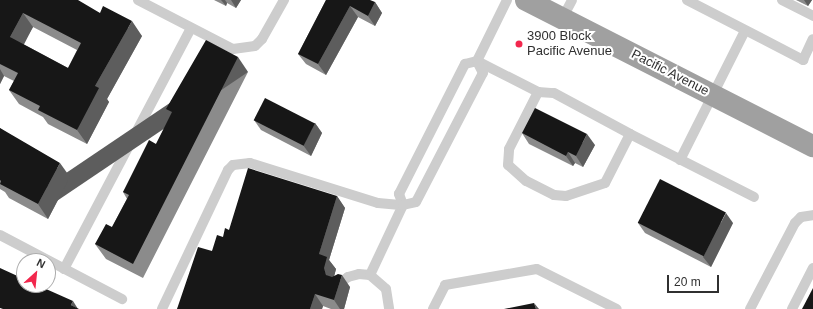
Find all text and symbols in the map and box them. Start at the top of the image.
place label: 3900 Block Pacific Avenue [527,29,613,60]
marker: 3900 Block Pacific Avenue [514,39,524,49]
street label: Pacific Avenue [628,47,712,99]
north arrow [16,253,56,293]
text: N [35,256,47,270]
scale bar [669,267,721,293]
text: 20 m [674,275,701,289]

